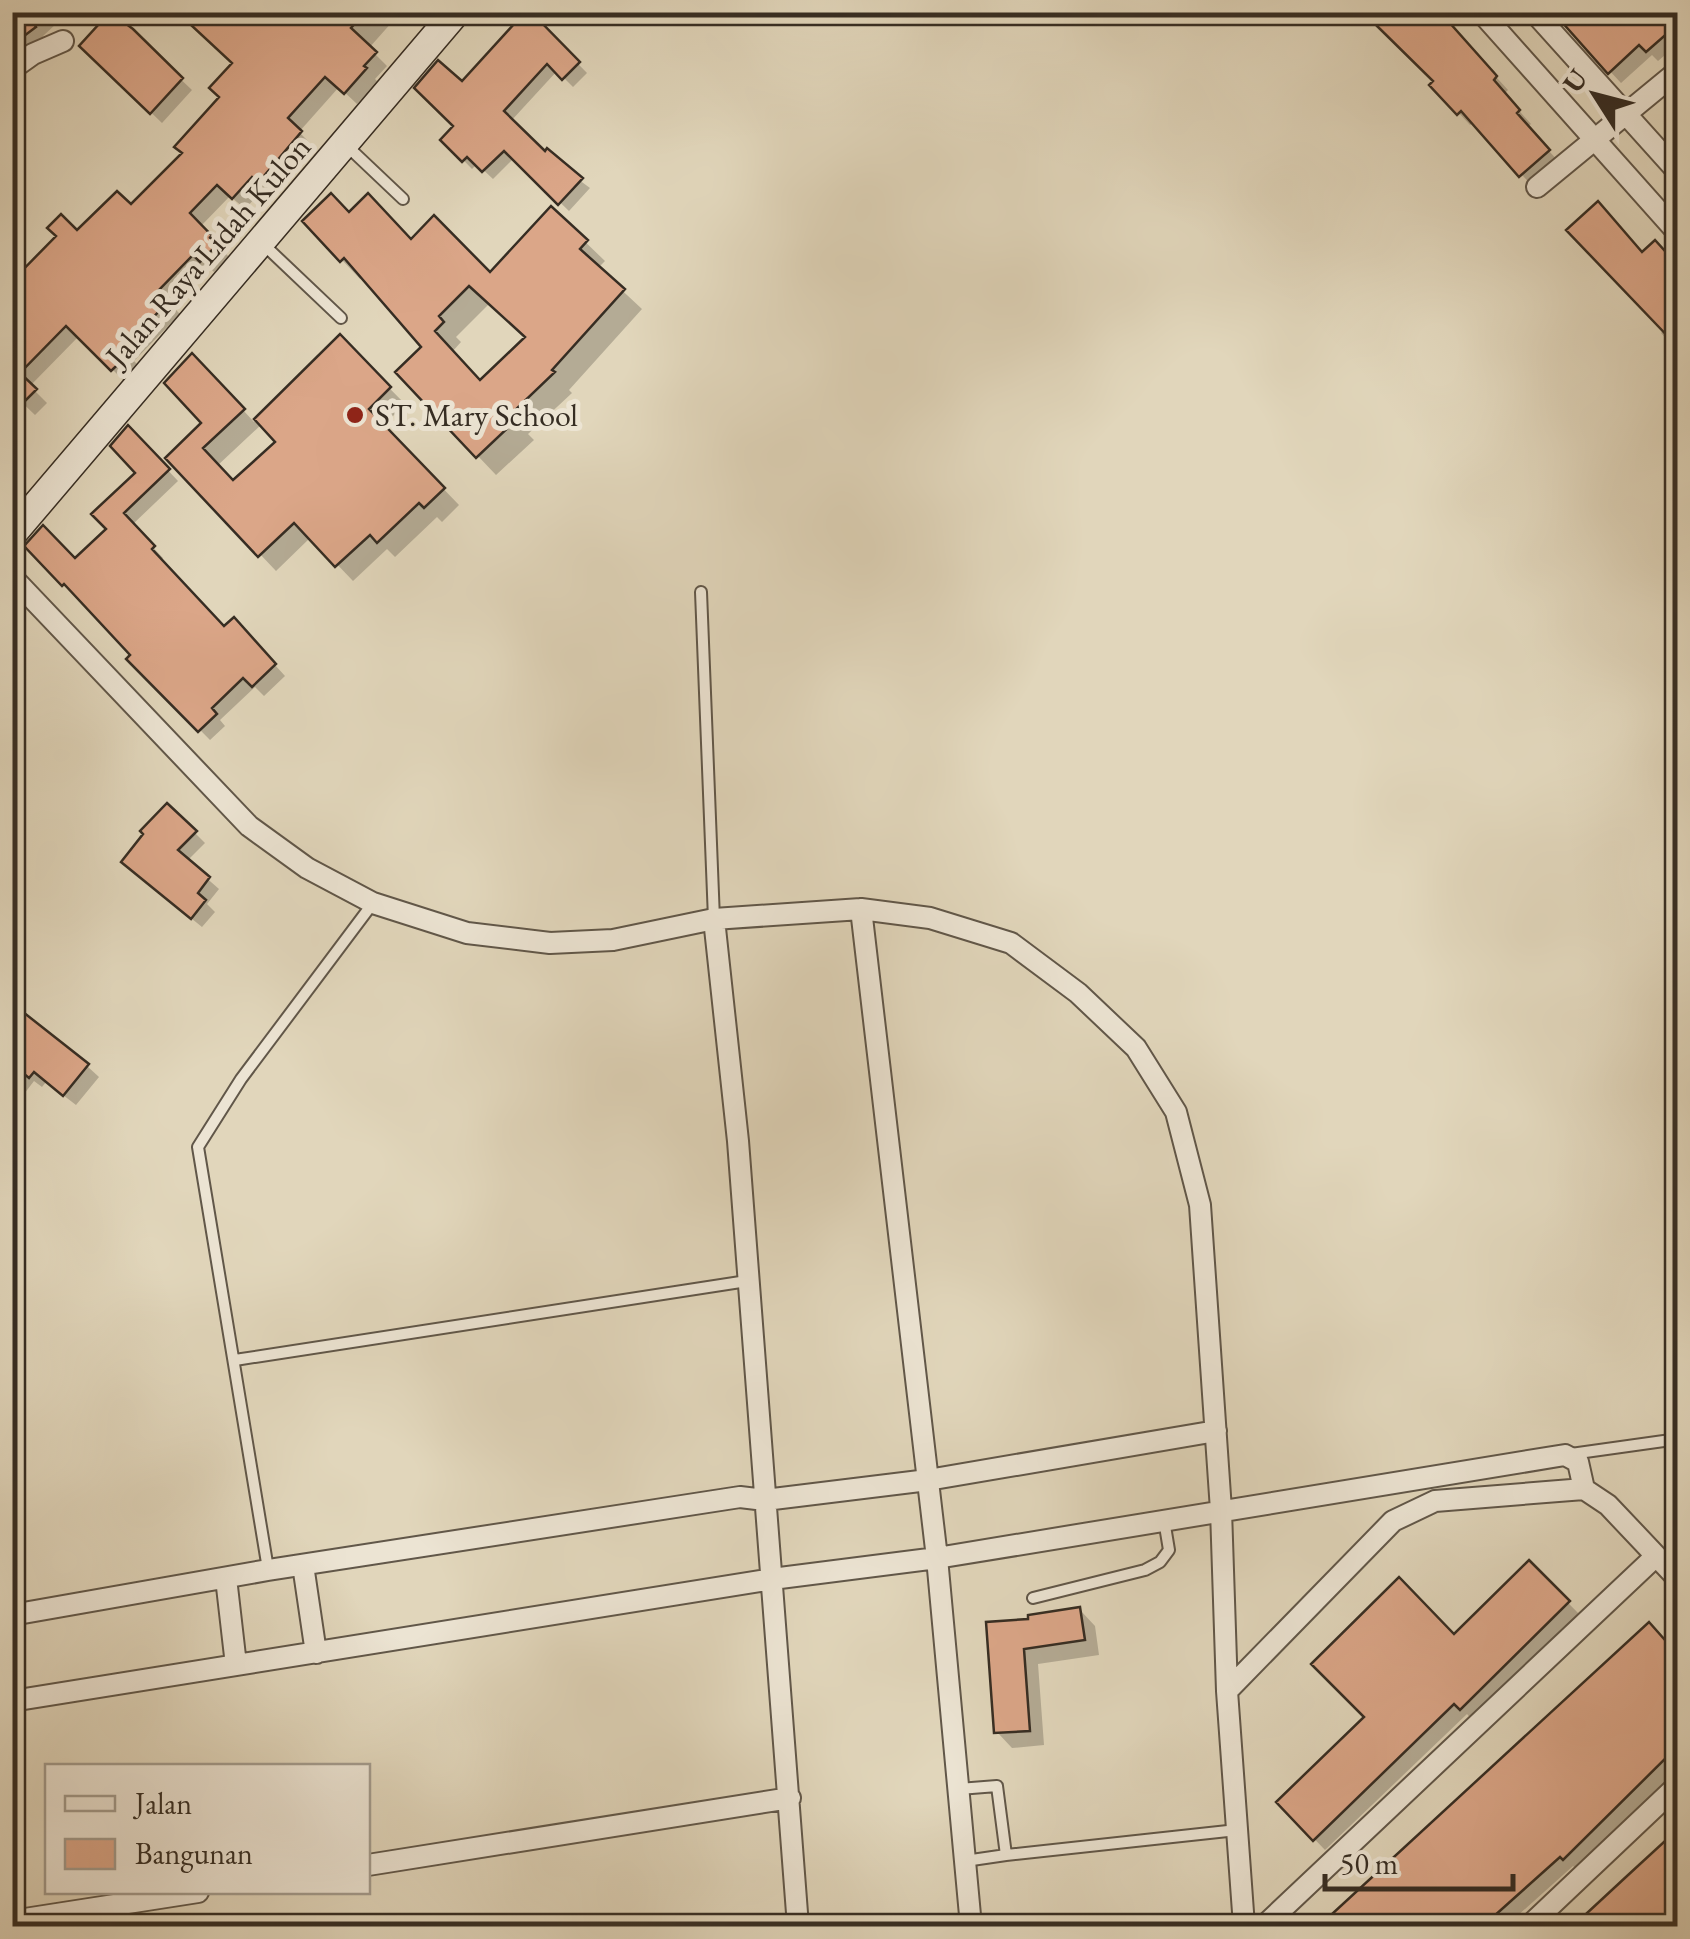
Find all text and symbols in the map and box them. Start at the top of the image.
north arrow [1545,45,1645,145]
text: U [1554,61,1596,99]
street label: Jalan Raya Lidah Kulon [94,127,320,378]
place label: ST. Mary School [375,394,578,436]
marker: ST. Mary School [344,404,366,426]
legend [45,1764,370,1894]
text: Jalan [132,1784,192,1823]
scale bar [1325,1829,1512,1891]
text: Bangunan [135,1834,253,1873]
text: 50 m [1340,1844,1398,1883]

